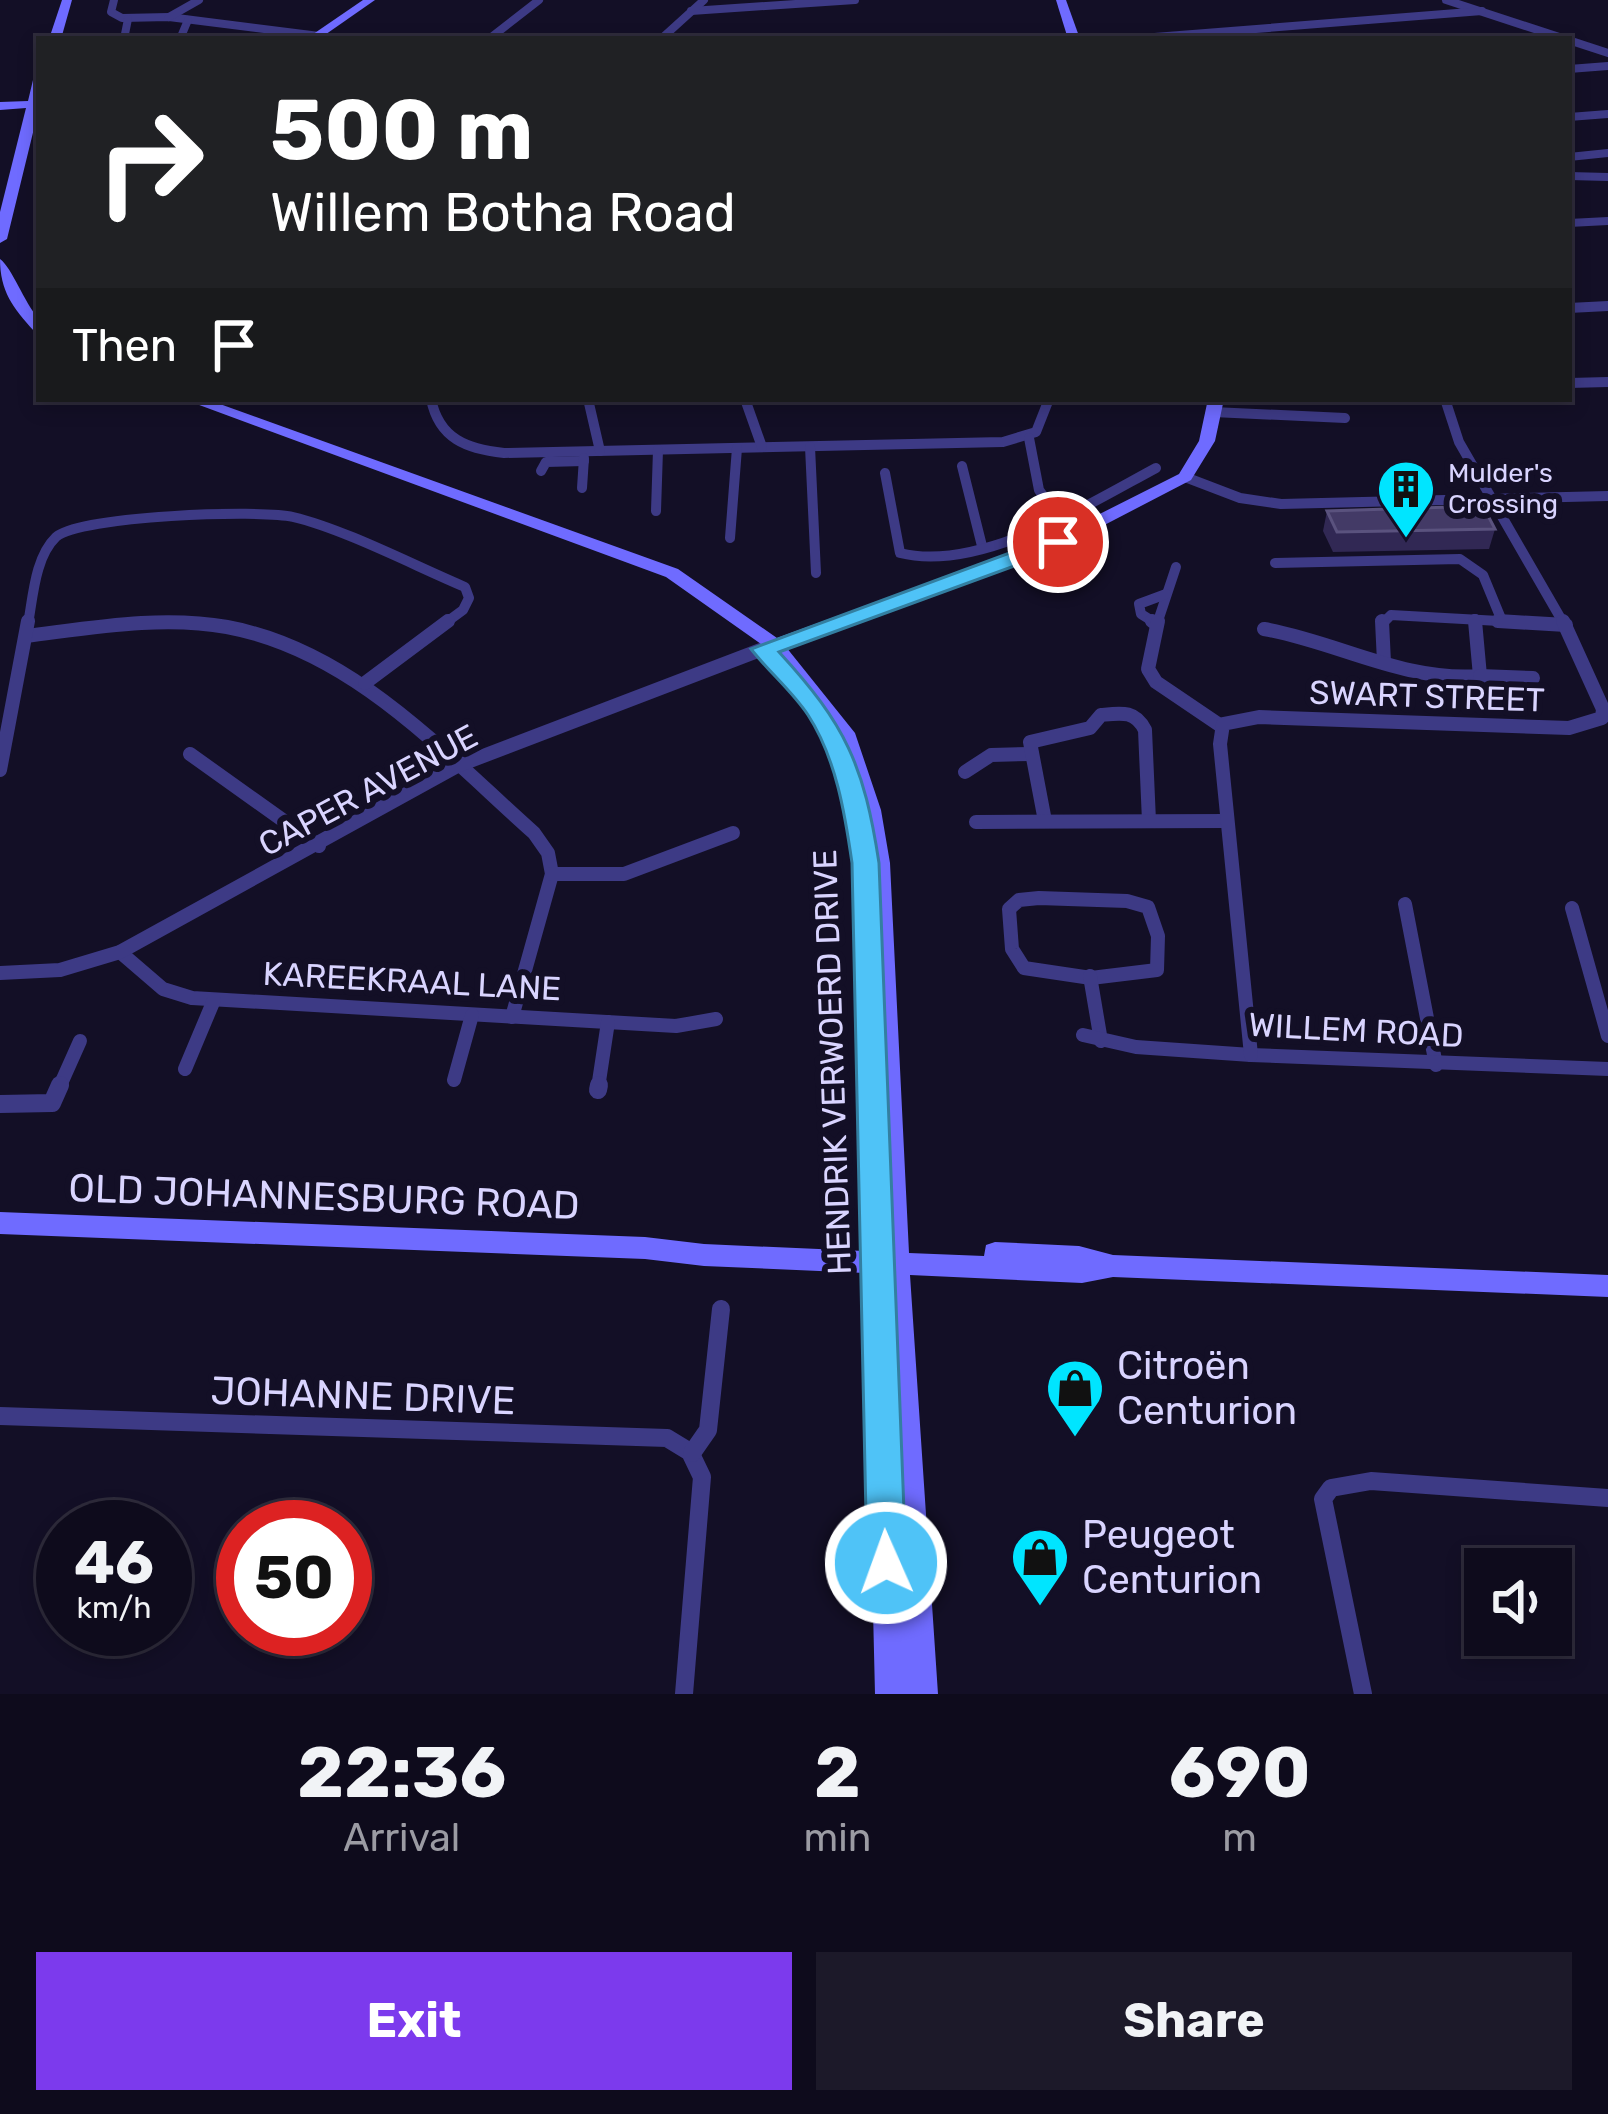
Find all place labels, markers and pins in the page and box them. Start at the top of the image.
place label: Mulder's Crossing [1448,457,1558,520]
building icon: Mulder's Crossing [1375,458,1437,540]
pin [1007,491,1109,593]
place label: Citroën Centurion [1117,1343,1297,1434]
shop icon: Citroën Centurion [1044,1357,1106,1439]
place label: Peugeot Centurion [1082,1512,1262,1603]
shop icon: Peugeot Centurion [1009,1526,1071,1608]

